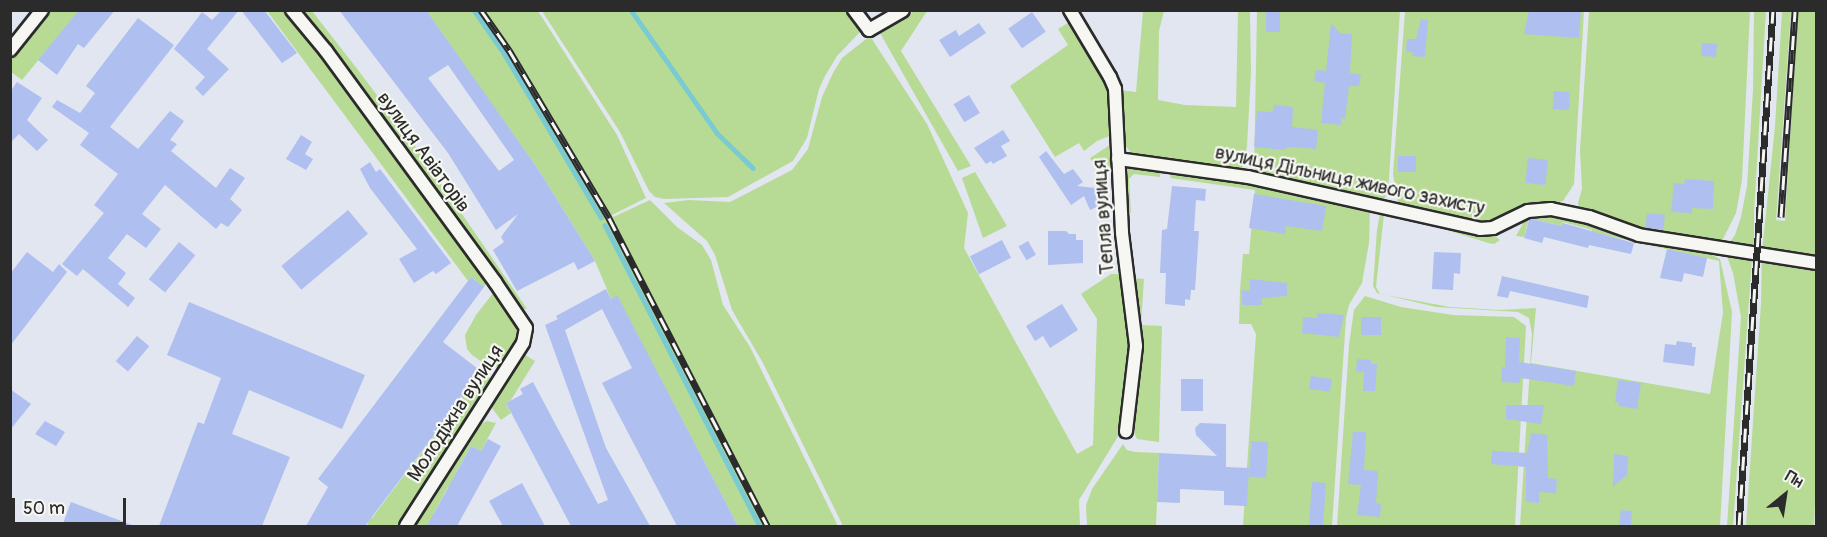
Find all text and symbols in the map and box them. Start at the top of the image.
street label: вулиця Авіаторів [372,87,476,217]
street label: вулиця Дільниця живого захисту [1213,140,1487,220]
street label: Тепла вулиця [1087,159,1119,275]
street label: Молодіжна вулиця [402,340,508,486]
north arrow [1755,465,1815,525]
text: Пн [1781,466,1807,492]
scale bar [15,486,129,524]
text: 50 m [23,497,65,520]

